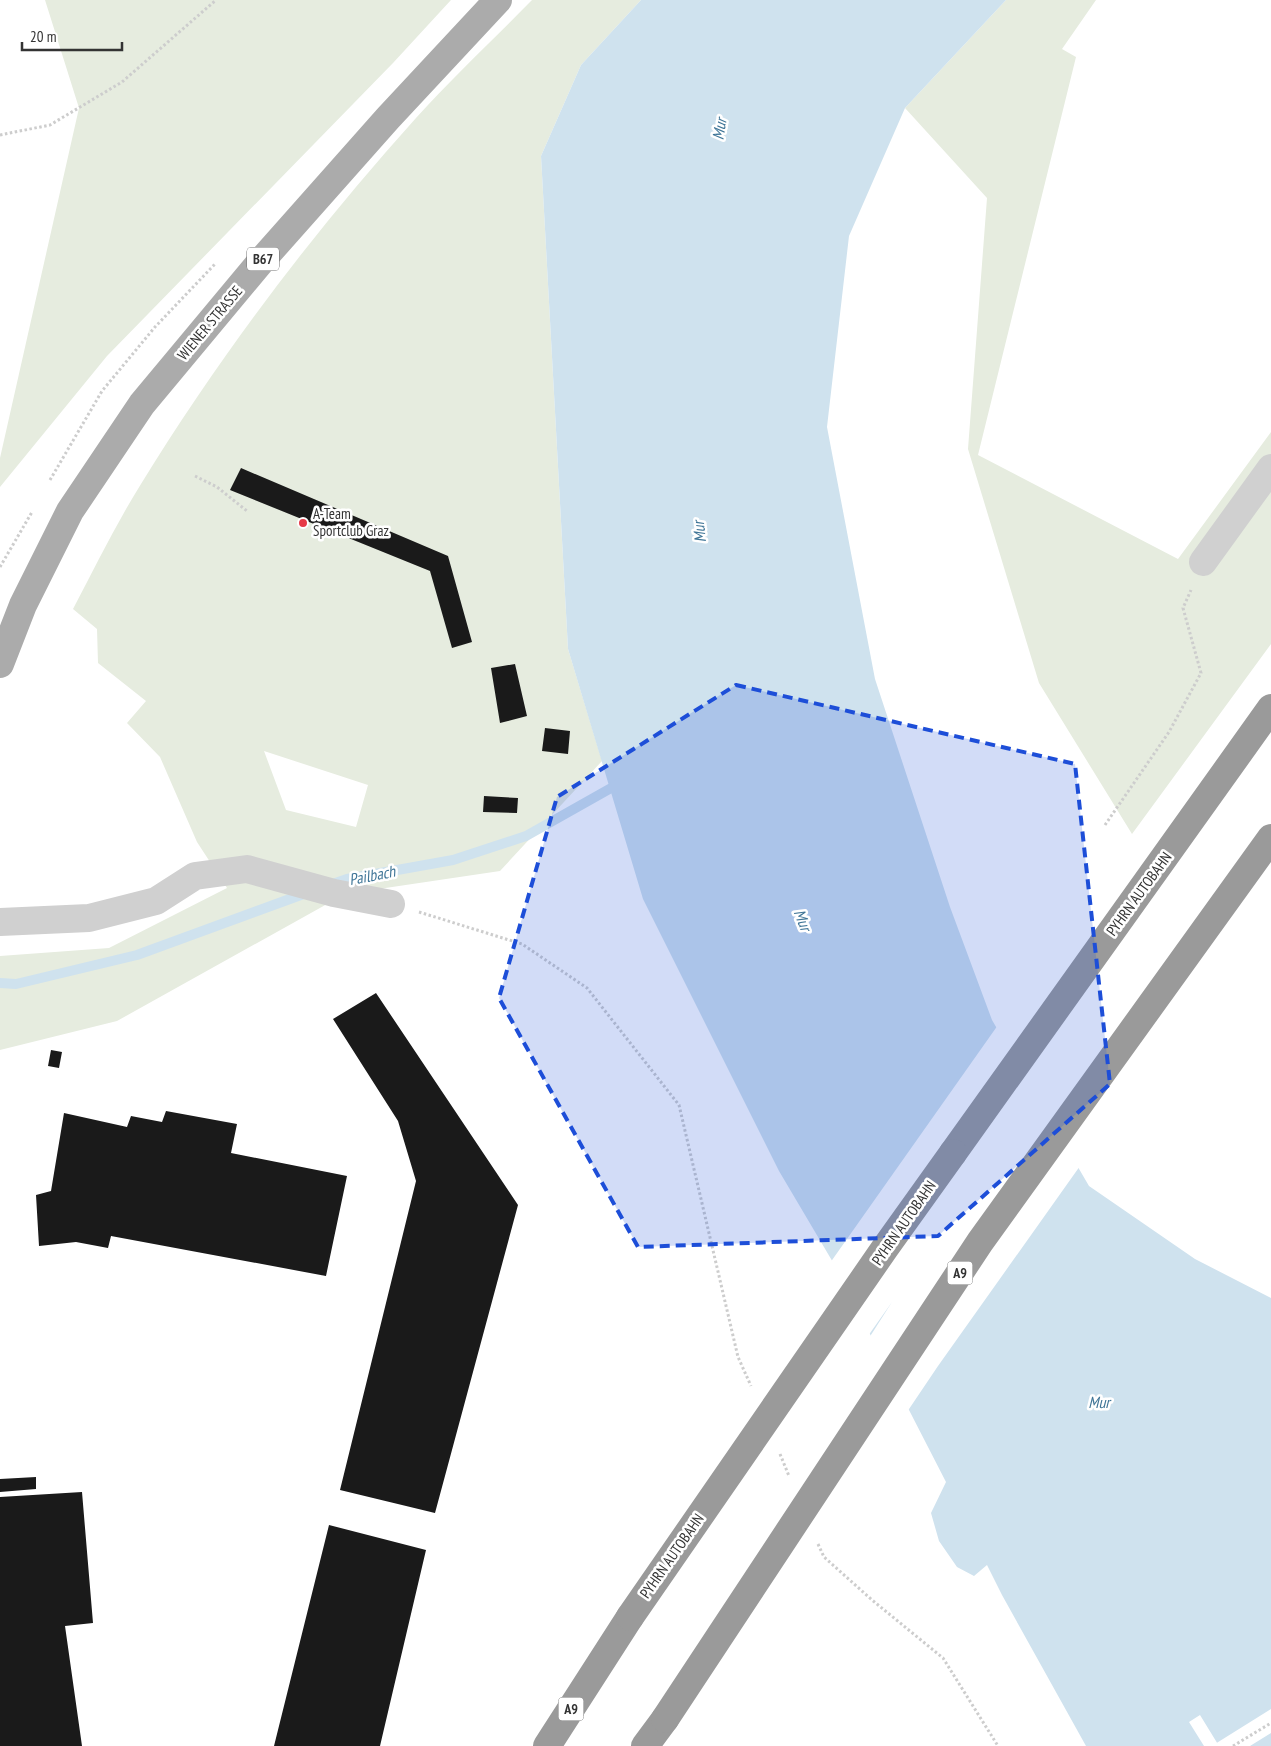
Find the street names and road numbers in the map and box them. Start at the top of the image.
road number: B67 [247,248,279,270]
street label: WIENER STRASSE [173,282,246,364]
street label: PYHRN AUTOBAHN [1102,848,1175,939]
street label: PYHRN AUTOBAHN [867,1177,940,1269]
road number: A9 [948,1262,972,1284]
street label: PYHRN AUTOBAHN [635,1510,708,1602]
road number: A9 [558,1698,584,1720]

